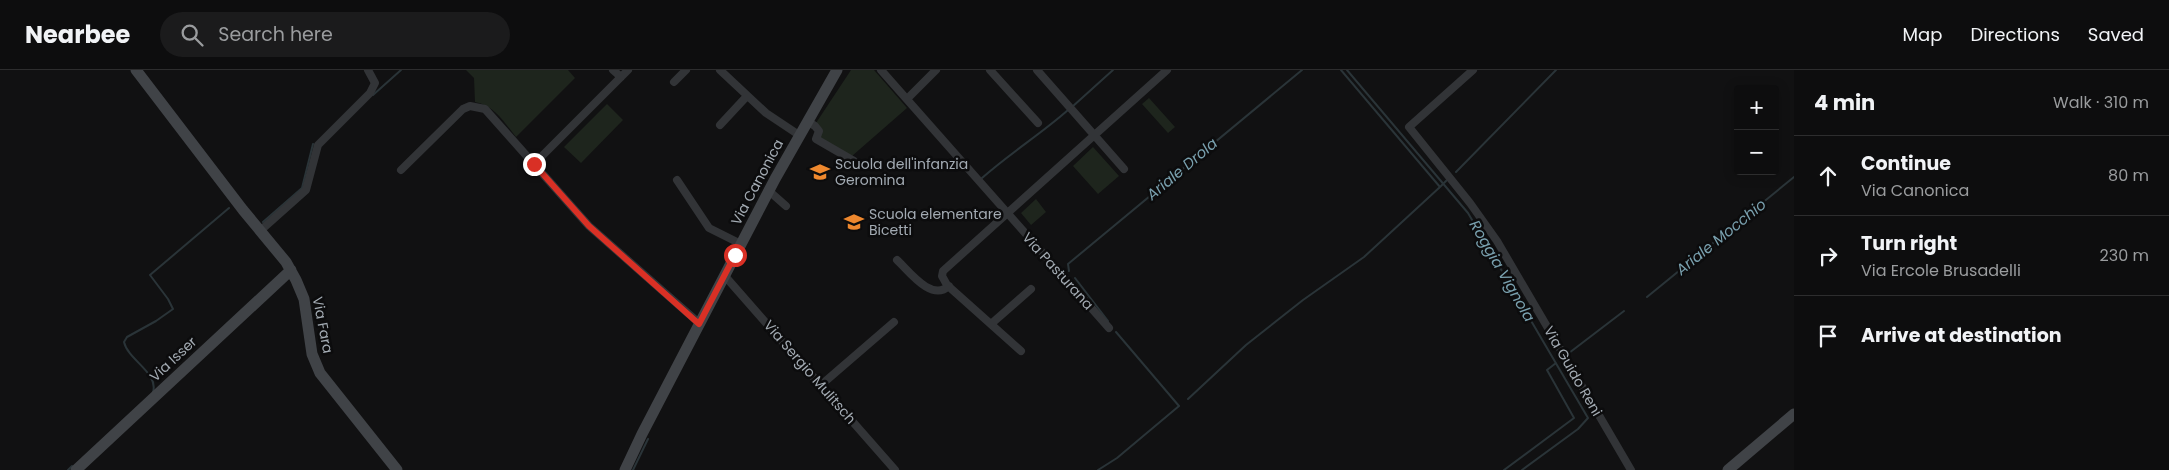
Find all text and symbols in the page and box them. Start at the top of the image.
search box [160,12,510,57]
text: Nearbee [25,18,130,51]
icon: search [178,21,206,49]
text: Search here [218,21,333,48]
text: Map [1903,22,1942,47]
text: Directions [1970,22,2060,47]
text: Saved [2088,22,2144,47]
map controls [1734,85,1779,175]
button: + [1734,85,1779,130]
text: 4 min [1814,88,1875,117]
text: Walk · 310 m [2053,91,2149,114]
button: − [1734,130,1779,175]
water label: Ariale Drola [1141,133,1222,205]
street label: Via Canonica [726,136,788,228]
text: Continue [1861,150,1951,177]
route end [523,153,546,176]
place label: Scuola dell'infanzia Geromina [835,154,968,190]
school or university icon: Scuola dell'infanzia Geromina [809,161,831,183]
icon: ahead [1814,162,1842,190]
text: 80 m [2108,164,2149,187]
text: Via Canonica [1861,179,1969,202]
water label: Ariale Mocchio [1670,194,1770,280]
place label: Scuola elementare Bicetti [869,204,1002,240]
school or university icon: Scuola elementare Bicetti [843,211,865,233]
water label: Roggia Vignola [1465,216,1540,325]
street label: Via Pasturana [1018,228,1098,314]
text: Turn right [1861,230,1957,257]
icon: right [1814,242,1842,270]
route start [724,244,747,267]
text: 230 m [2100,244,2149,267]
text: Via Ercole Brusadelli [1861,259,2021,282]
street label: Via Fara [308,295,338,355]
street label: Via Sergio Mulitsch [759,316,861,428]
street label: Via Guido Reni [1539,322,1607,420]
icon: arrive [1814,322,1842,350]
text: Arrive at destination [1861,322,2062,349]
street label: Via Isser [145,332,201,386]

